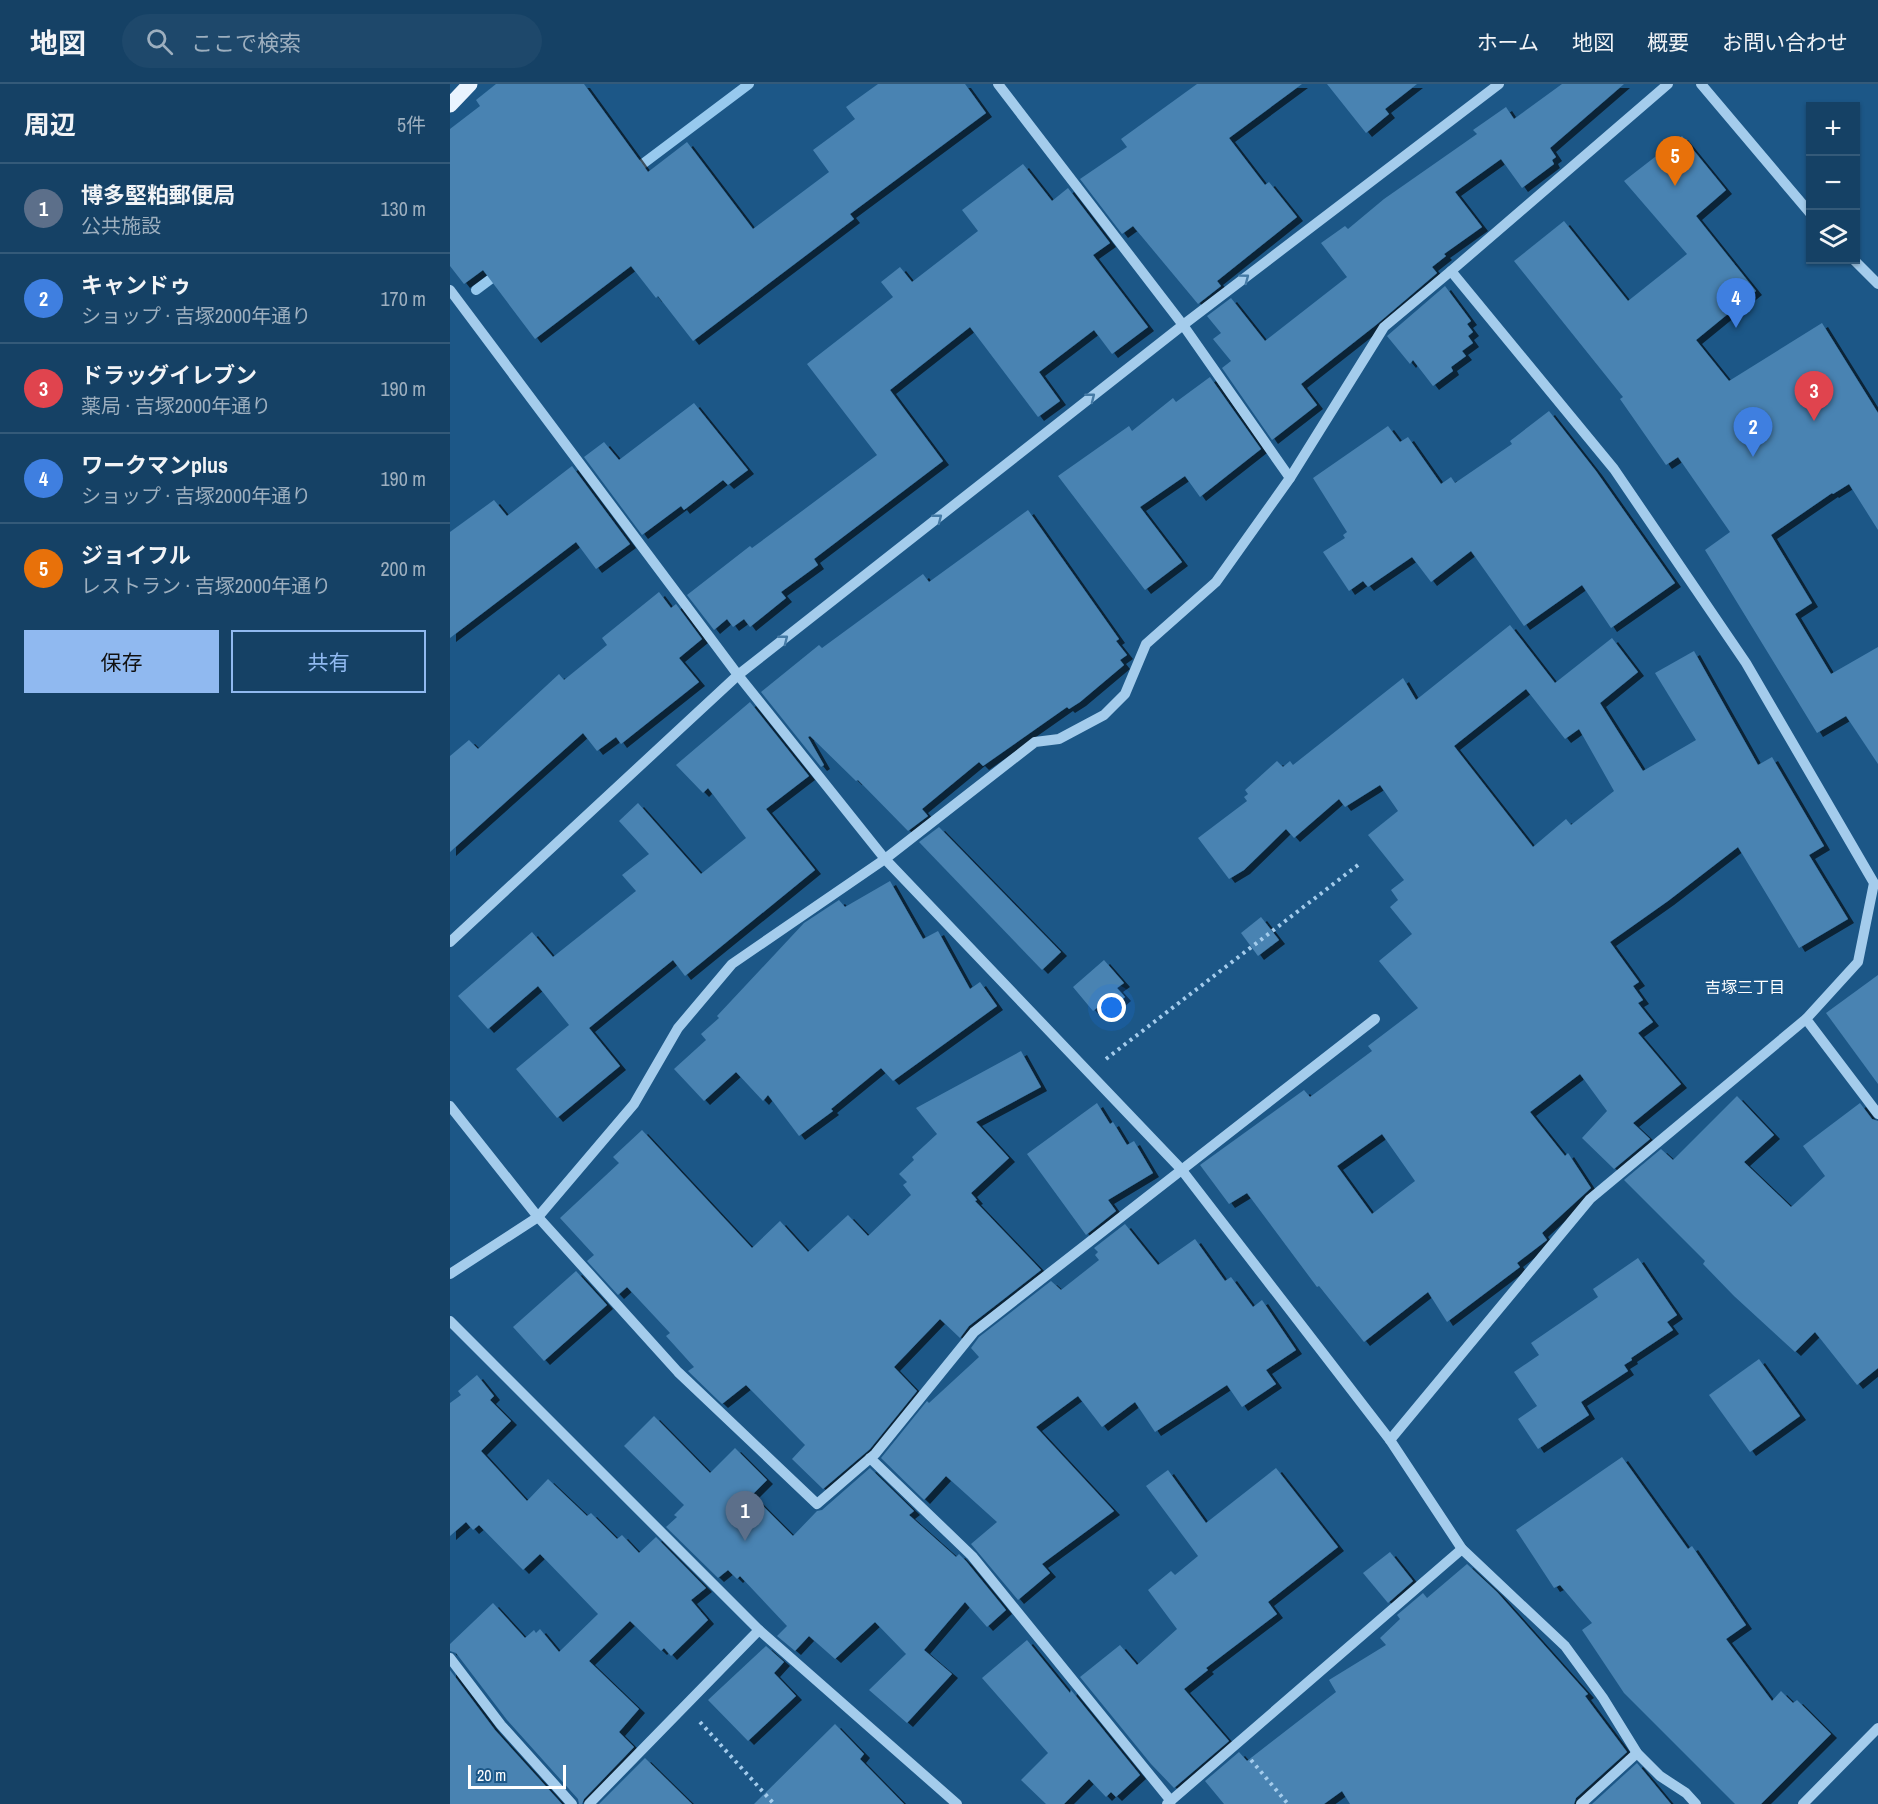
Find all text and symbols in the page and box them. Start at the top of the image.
search box [122,14,542,68]
text: 地図 [30,24,86,62]
icon: search [143,25,176,58]
text: ここで検索 [191,28,301,58]
text: ホーム [1477,28,1539,57]
text: 地図 [1572,28,1614,57]
text: 概要 [1647,28,1689,57]
text: お問い合わせ [1722,28,1848,57]
map controls [1806,102,1860,264]
button: + [1806,102,1860,156]
text: 周辺 [24,107,76,142]
text: 5件 [397,111,426,138]
pin: 5 [1656,136,1694,186]
button: − [1806,156,1860,210]
text: 博多堅粕郵便局 [81,180,235,210]
text: 1 [39,195,48,222]
text: 130 m [380,195,426,222]
button: layers [1806,210,1860,264]
text: 公共施設 [81,212,161,239]
text: キャンドゥ [81,270,191,300]
one-way arrow [1238,274,1249,285]
pin: 4 [1716,278,1756,328]
text: 2 [39,285,48,312]
text: 170 m [380,285,426,312]
text: ショップ · 吉塚2000年通り [81,302,311,329]
text: ドラッグイレブン [81,360,257,390]
pin: 3 [1794,372,1834,421]
text: 3 [39,375,48,402]
text: 190 m [380,375,426,402]
text: 薬局 · 吉塚2000年通り [81,392,271,419]
one-way arrow [1084,394,1095,405]
pin: 2 [1734,408,1772,457]
text: ワークマンplus [81,450,228,480]
text: 4 [39,465,48,492]
text: 190 m [380,465,426,492]
text: ショップ · 吉塚2000年通り [81,482,311,509]
one-way arrow [931,515,942,526]
text: ジョイフル [81,540,191,570]
text: 5 [39,555,48,582]
text: 200 m [380,555,426,582]
text: レストラン · 吉塚2000年通り [81,572,331,599]
button: 保存 [24,630,219,693]
button: 共有 [231,630,426,693]
one-way arrow [778,635,789,646]
district label: 吉塚三丁目 [1705,976,1785,998]
your location [1097,993,1126,1022]
pin: 1 [726,1492,764,1541]
scale bar [468,1762,566,1790]
text: 20 m [477,1764,506,1786]

